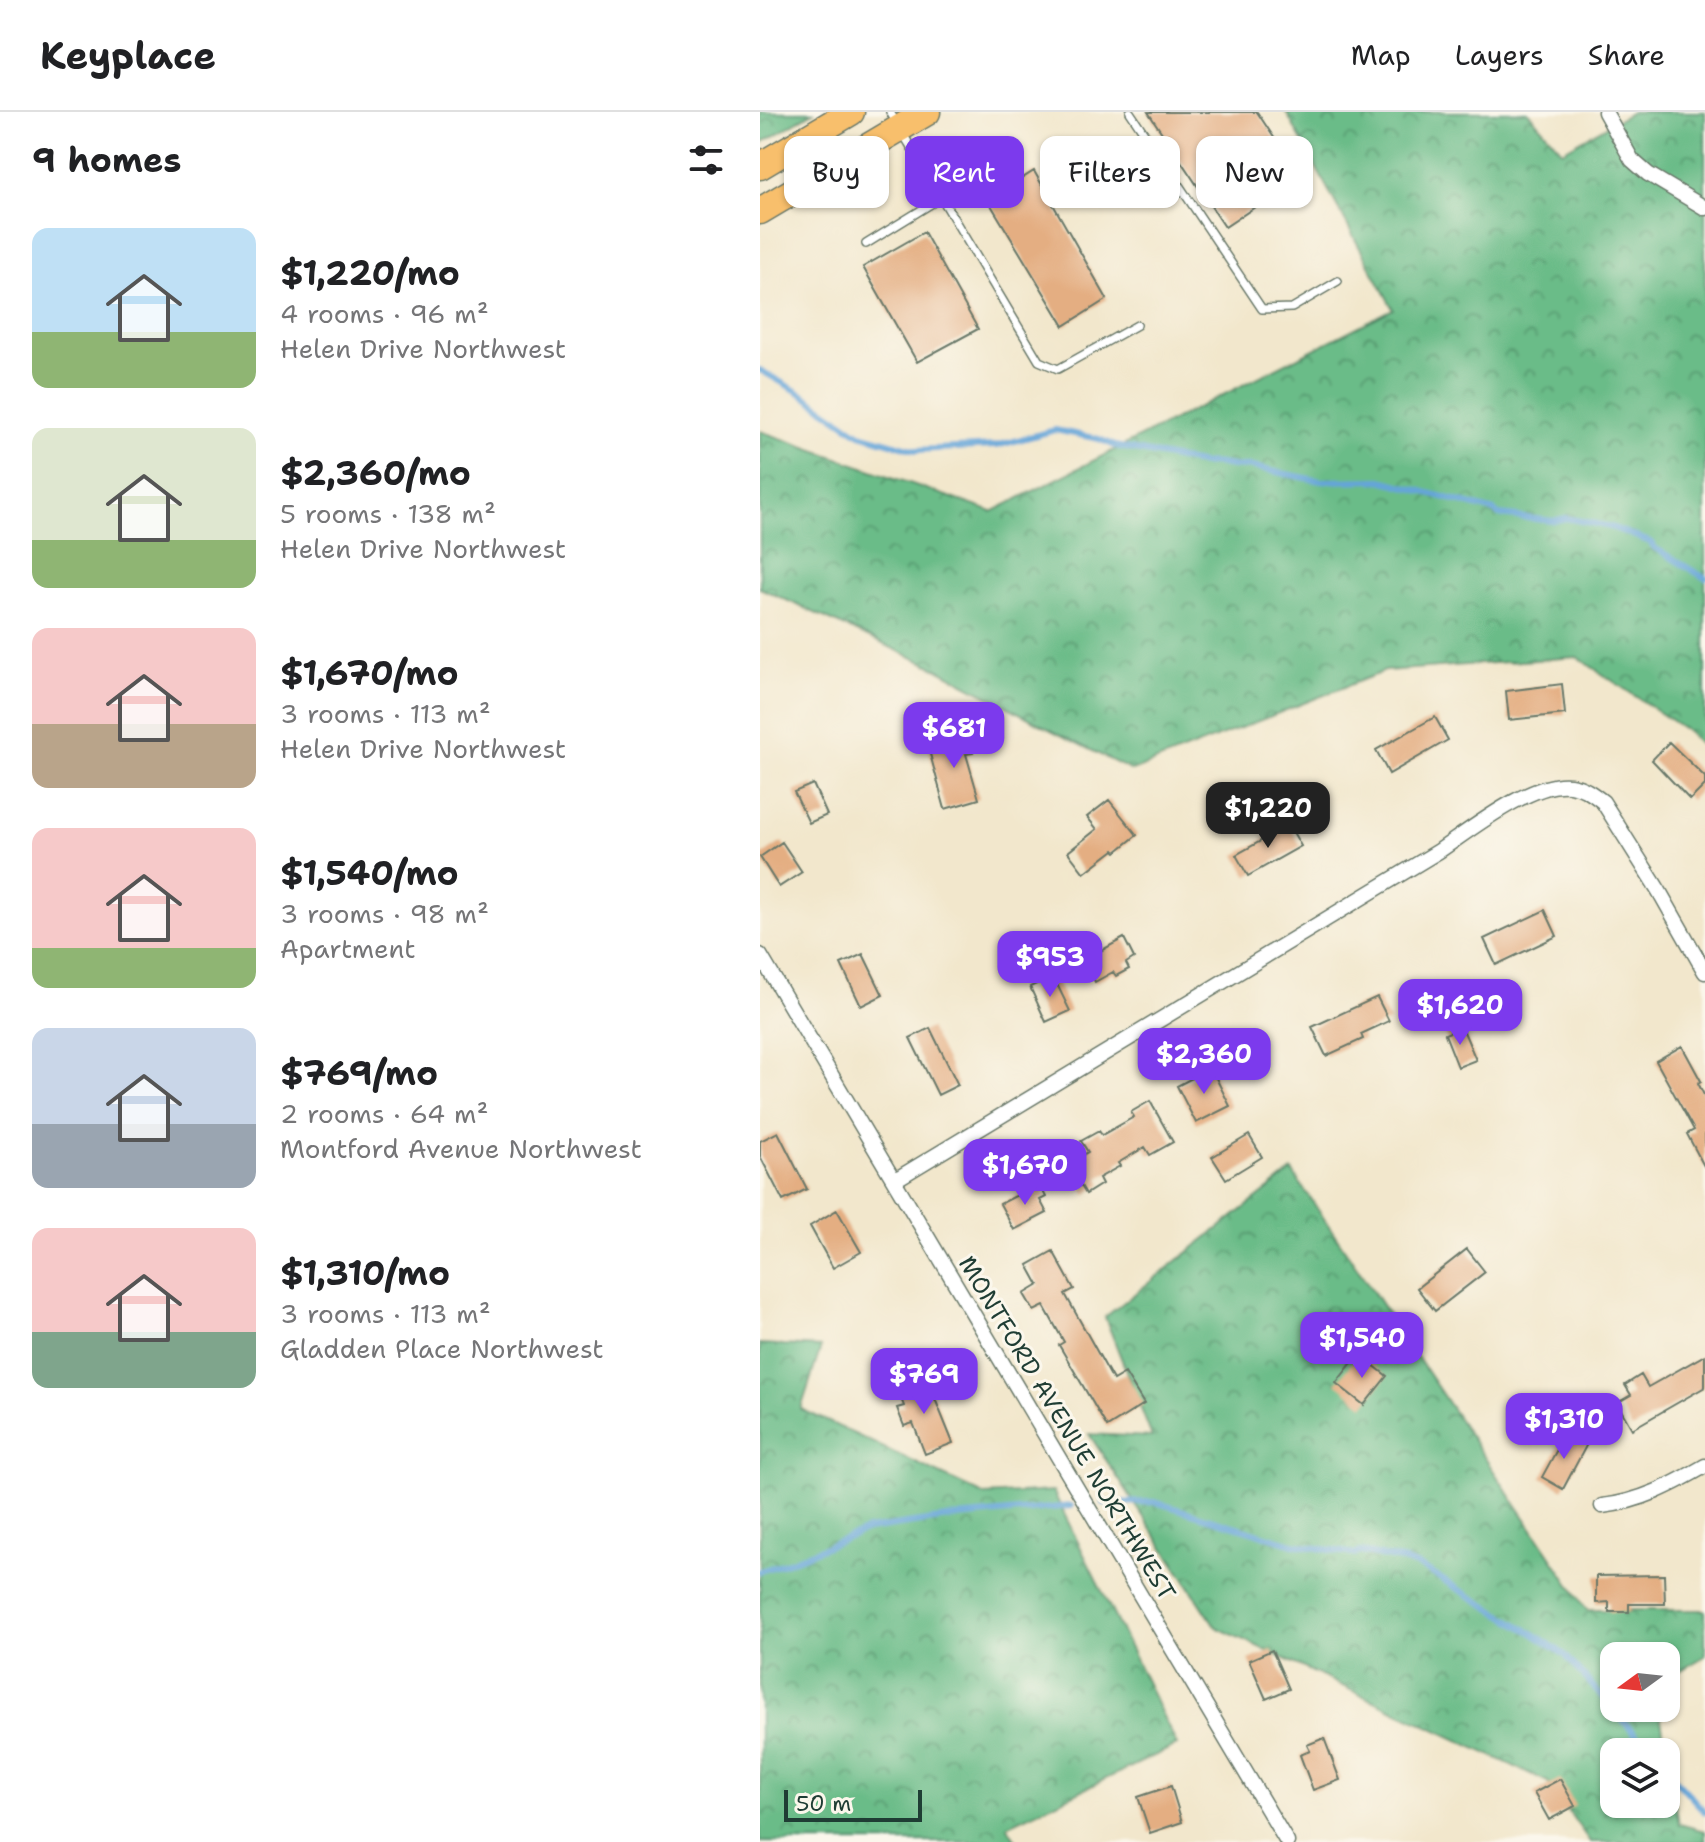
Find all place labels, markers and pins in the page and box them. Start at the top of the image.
pin: $681 [907,702,1001,770]
pin: $1,220 [1203,782,1333,850]
pin: $953 [1003,931,1097,999]
pin: $1,620 [1395,979,1525,1047]
pin: $2,360 [1139,1028,1269,1096]
pin: $1,670 [960,1139,1090,1207]
pin: $1,540 [1297,1312,1427,1380]
pin: $769 [877,1348,971,1416]
pin: $1,310 [1499,1393,1629,1461]

